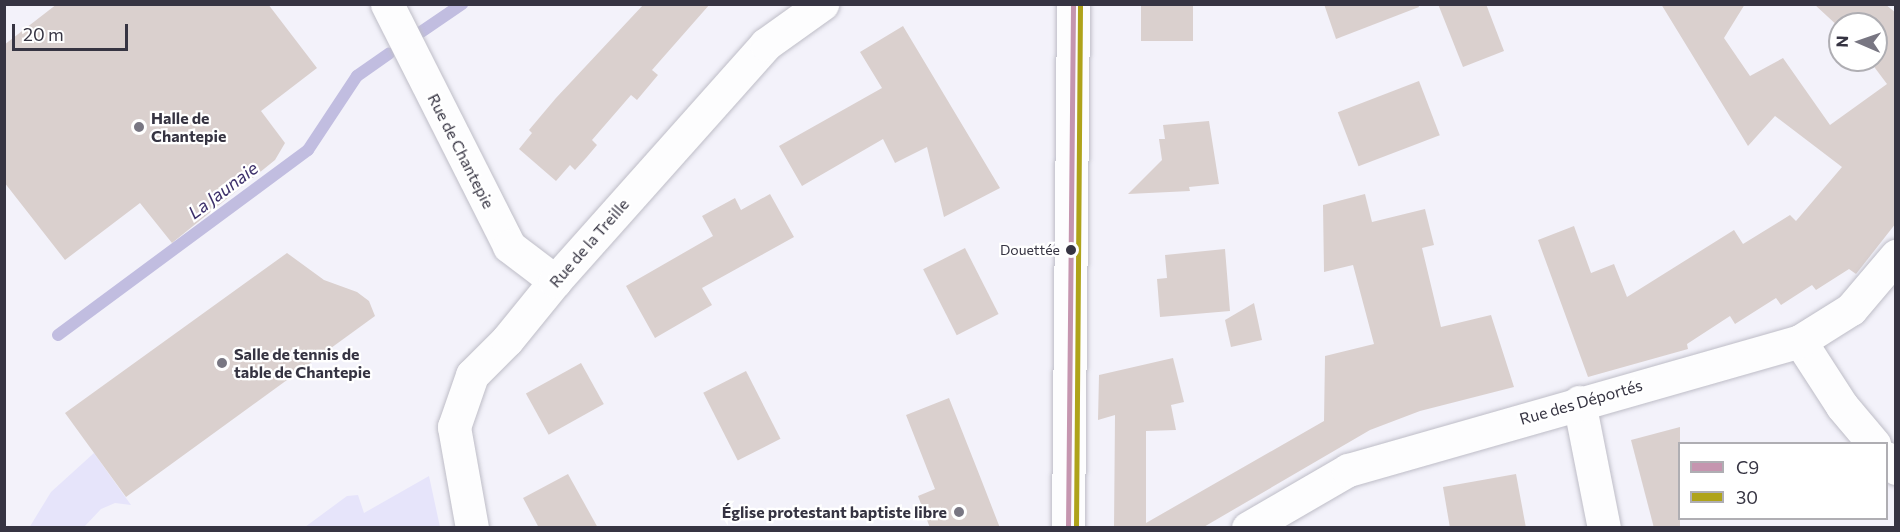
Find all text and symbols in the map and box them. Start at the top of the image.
scale bar [15,12,130,50]
north arrow [1828,12,1888,72]
text: 20 m [23,23,64,45]
text: N [1832,35,1851,48]
street label: Rue de Chantepie [424,90,498,212]
place label: Halle de Chantepie [151,108,226,146]
marker: Halle de Chantepie [132,120,146,134]
water label: La Jaunaie [184,157,262,223]
street label: Rue de la Treille [545,195,633,291]
place label: Douettée [1000,242,1060,258]
marker: Douettée [1065,244,1077,256]
place label: Salle de tennis de table de Chantepie [234,344,371,382]
marker: Salle de tennis de table de Chantepie [215,356,229,370]
street label: Rue des Déportés [1517,375,1645,429]
legend [1678,442,1888,520]
text: C9 [1736,456,1759,478]
text: 30 [1736,486,1758,508]
place label: Église protestant baptiste libre [722,502,947,522]
marker: Église protestant baptiste libre [952,505,966,519]

